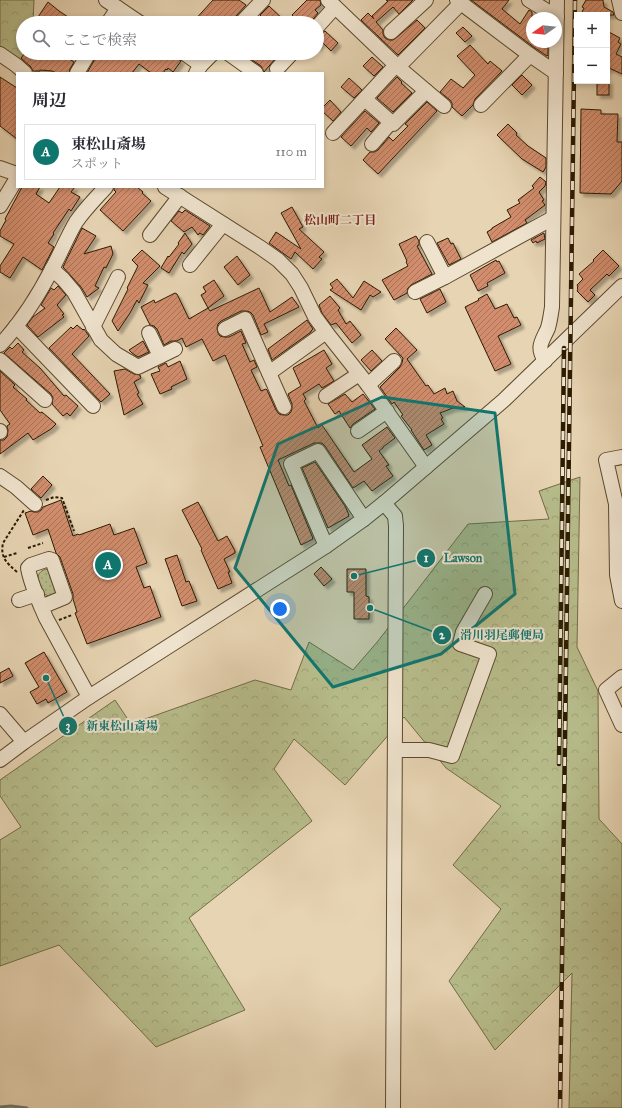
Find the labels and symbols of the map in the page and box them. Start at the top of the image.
north arrow [526,12,562,48]
district label: 松山町二丁目 [304,213,376,227]
callout: Lawson [416,546,490,570]
pin: A [95,550,121,580]
text: 1 [424,551,429,565]
text: Lawson [444,551,483,565]
your location [270,599,290,619]
callout: 滑川羽尾郵便局 [432,623,552,647]
text: 2 [439,628,446,642]
text: 滑川羽尾郵便局 [460,628,544,642]
callout: 新東松山斎場 [58,714,166,738]
text: 3 [66,719,71,734]
text: 新東松山斎場 [86,719,158,733]

